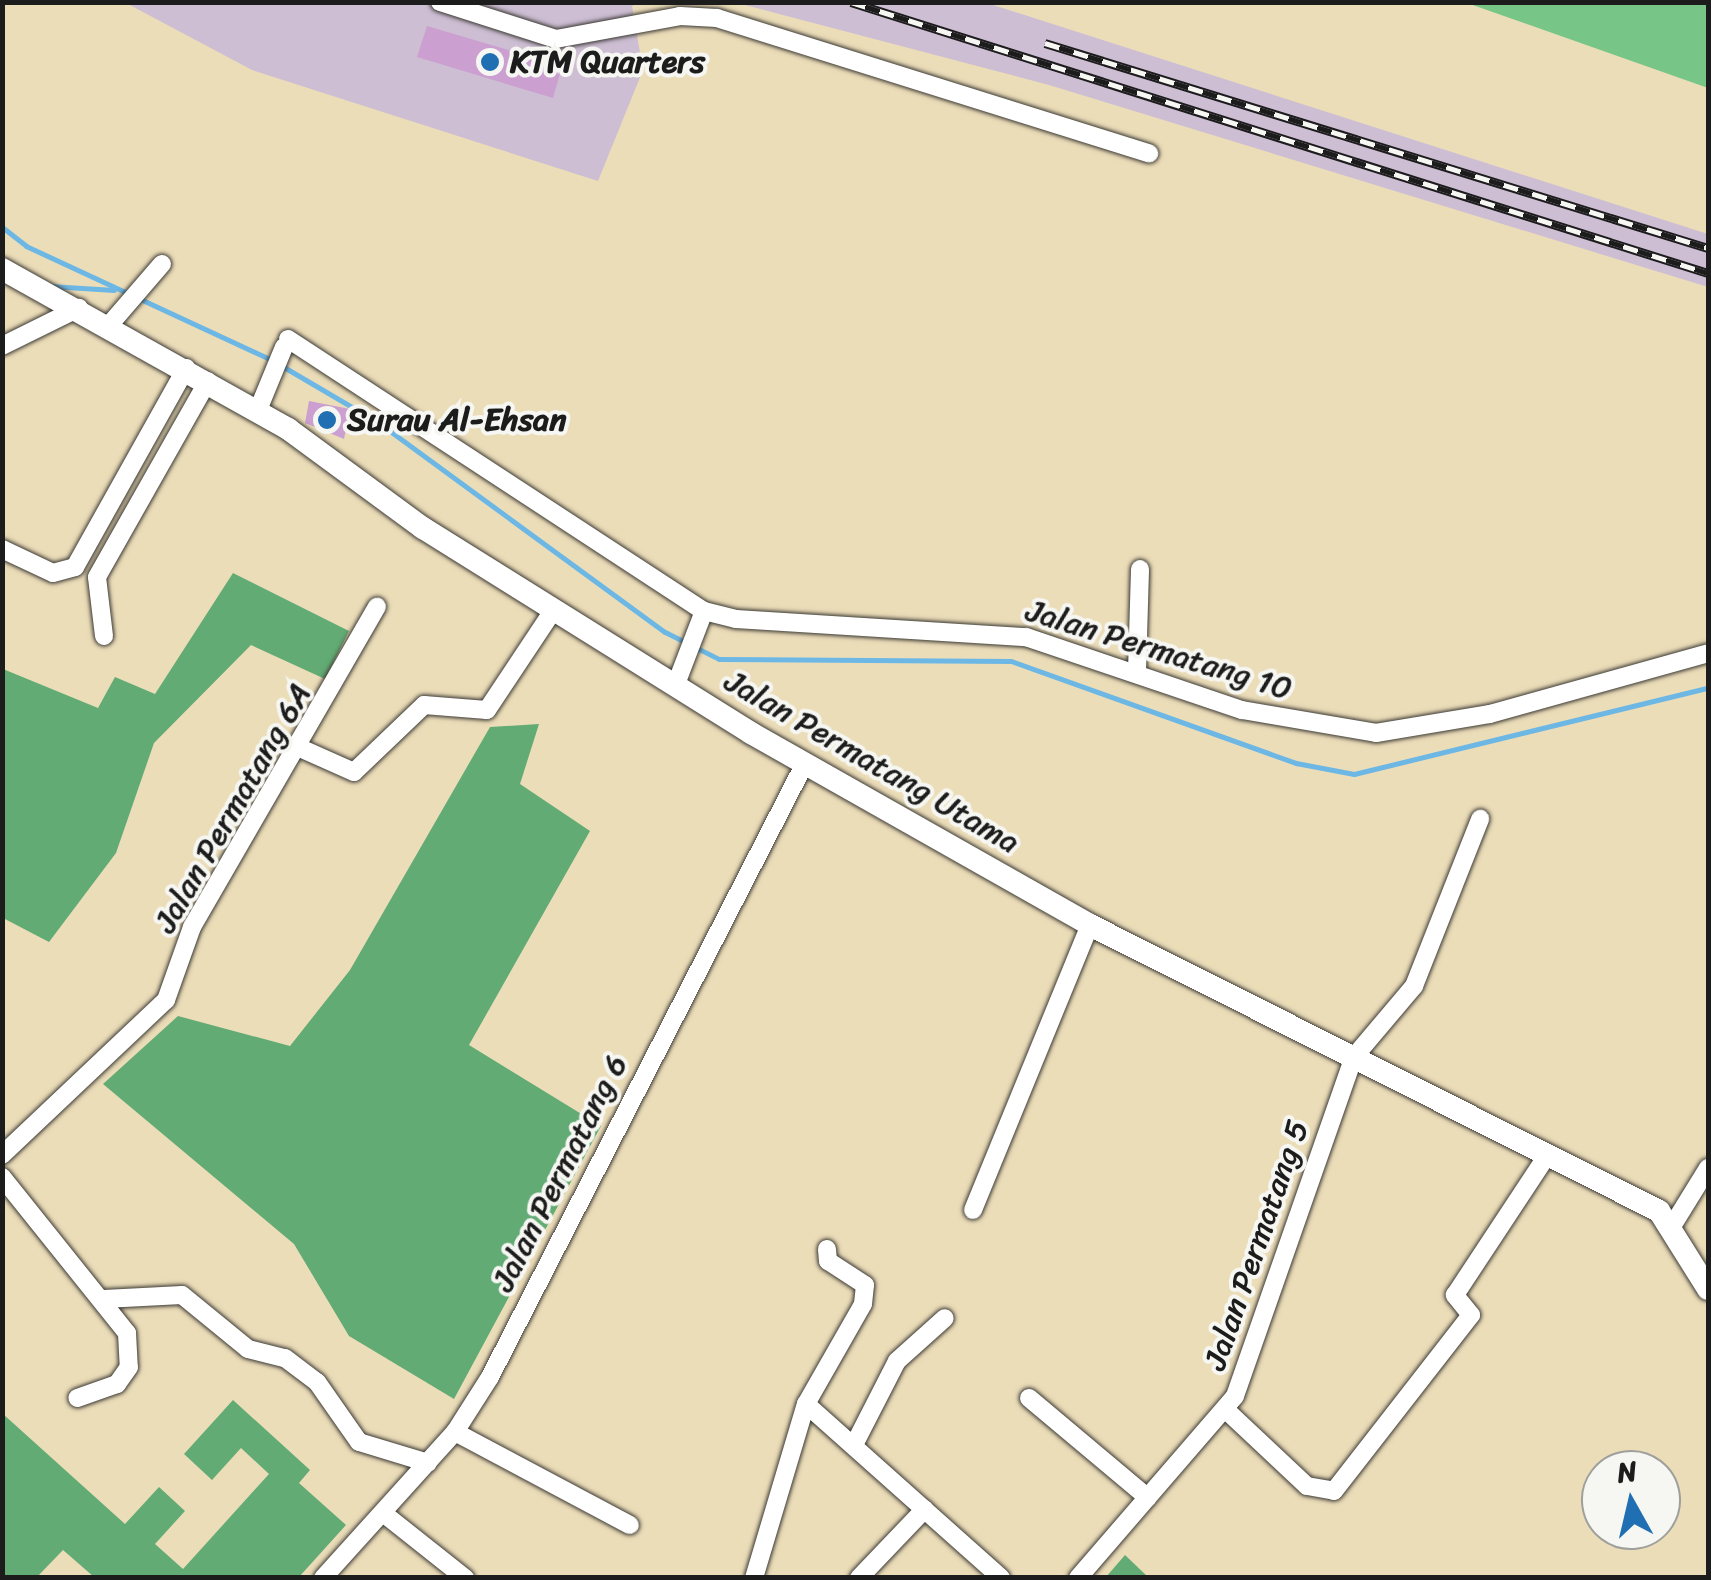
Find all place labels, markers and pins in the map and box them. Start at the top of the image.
place label: KTM Quarters [510,43,705,81]
marker: KTM Quarters [479,51,501,73]
place label: Surau Al-Ehsan [347,401,565,439]
marker: Surau Al-Ehsan [316,409,338,431]

